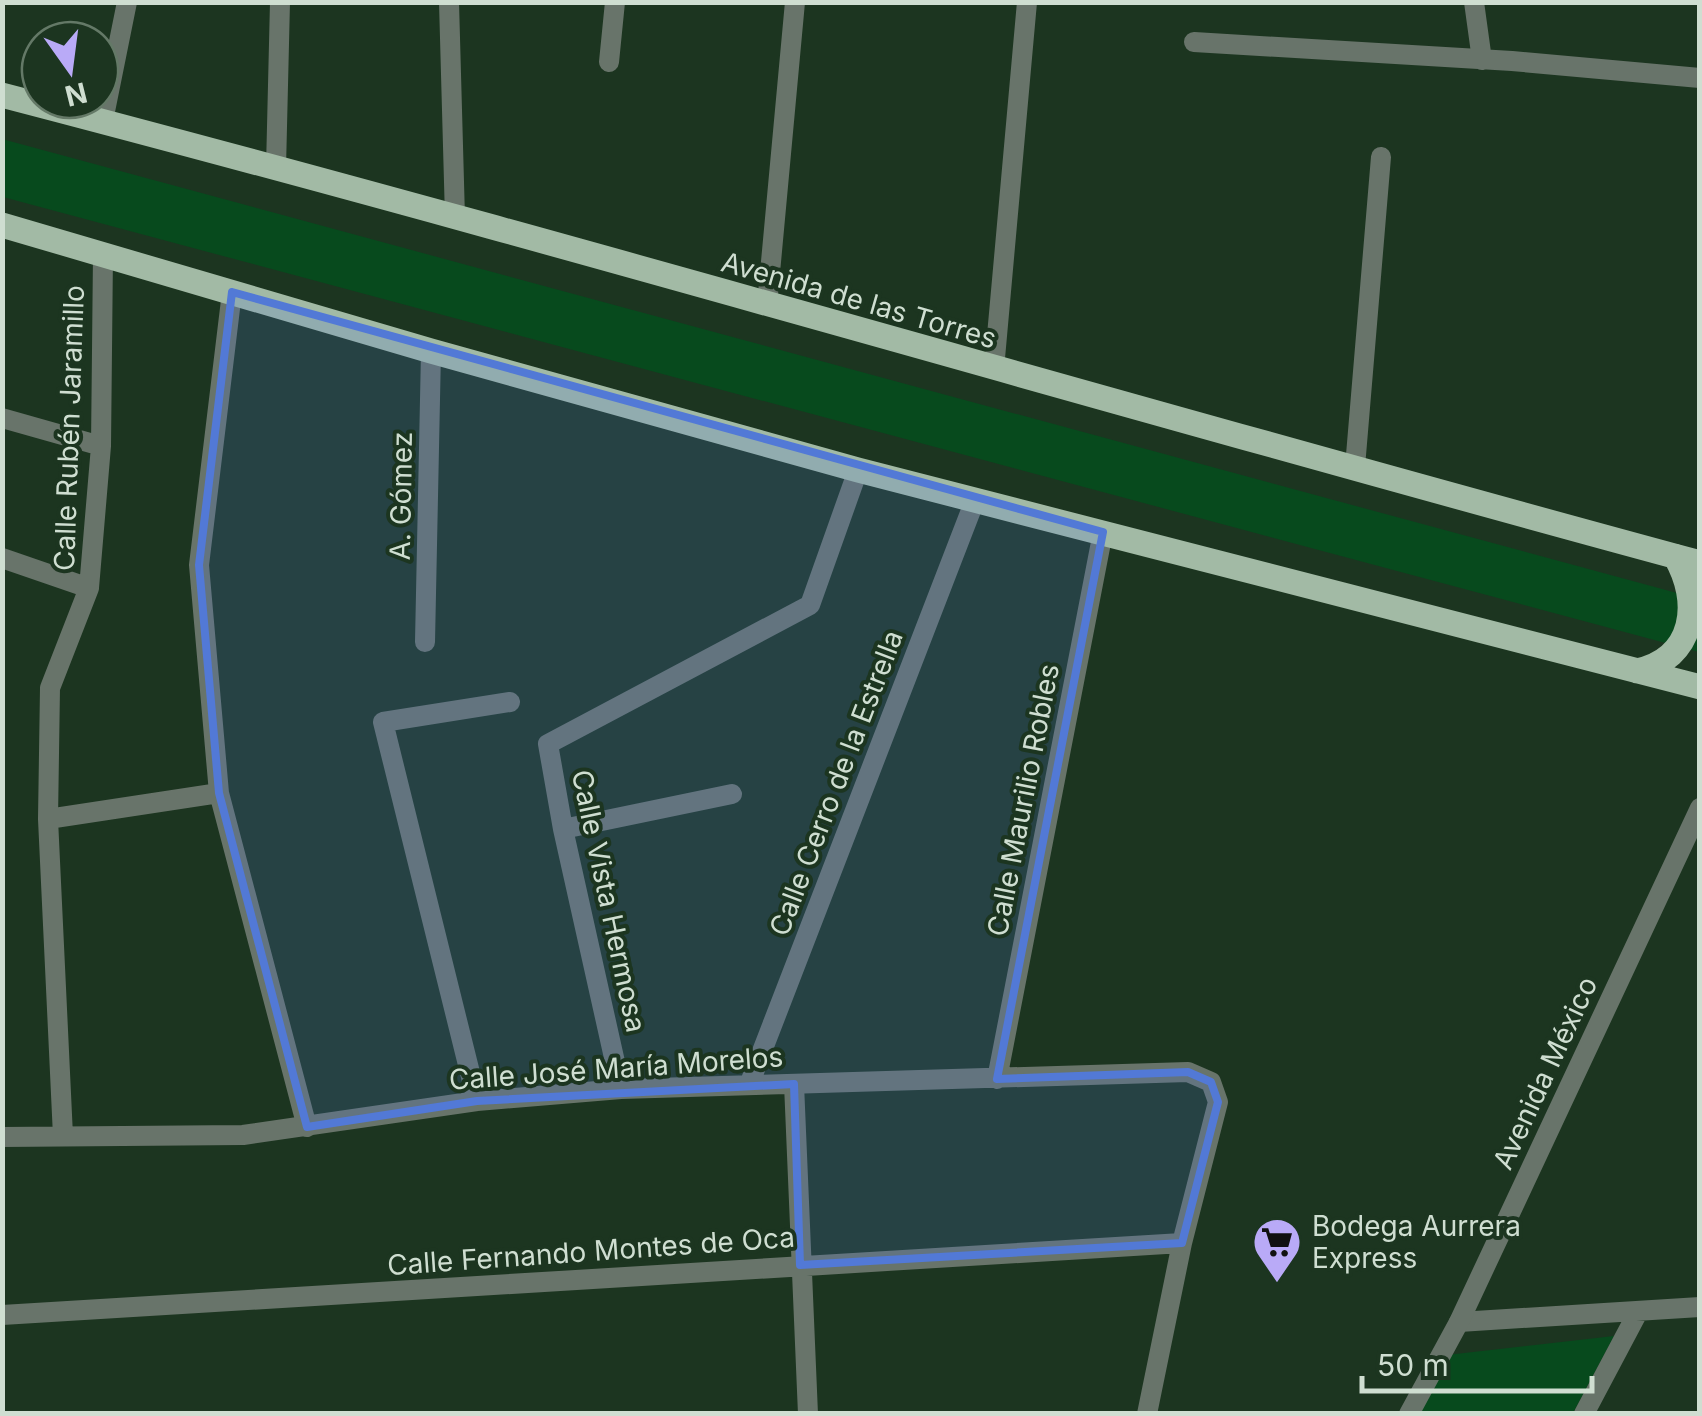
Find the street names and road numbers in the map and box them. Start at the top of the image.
street label: Avenida de las Torres [718,244,1000,356]
street label: Calle Rubén Jaramillo [47,284,91,572]
street label: A. Gómez [383,431,419,561]
street label: Calle Cerro de la Estrella [762,625,910,941]
street label: Calle Maurilio Robles [980,661,1066,939]
street label: Calle Vista Hermosa [565,767,653,1035]
street label: Avenida México [1485,971,1605,1175]
street label: Calle José María Morelos [448,1039,784,1097]
street label: Calle Fernando Montes de Oca [386,1220,796,1282]

